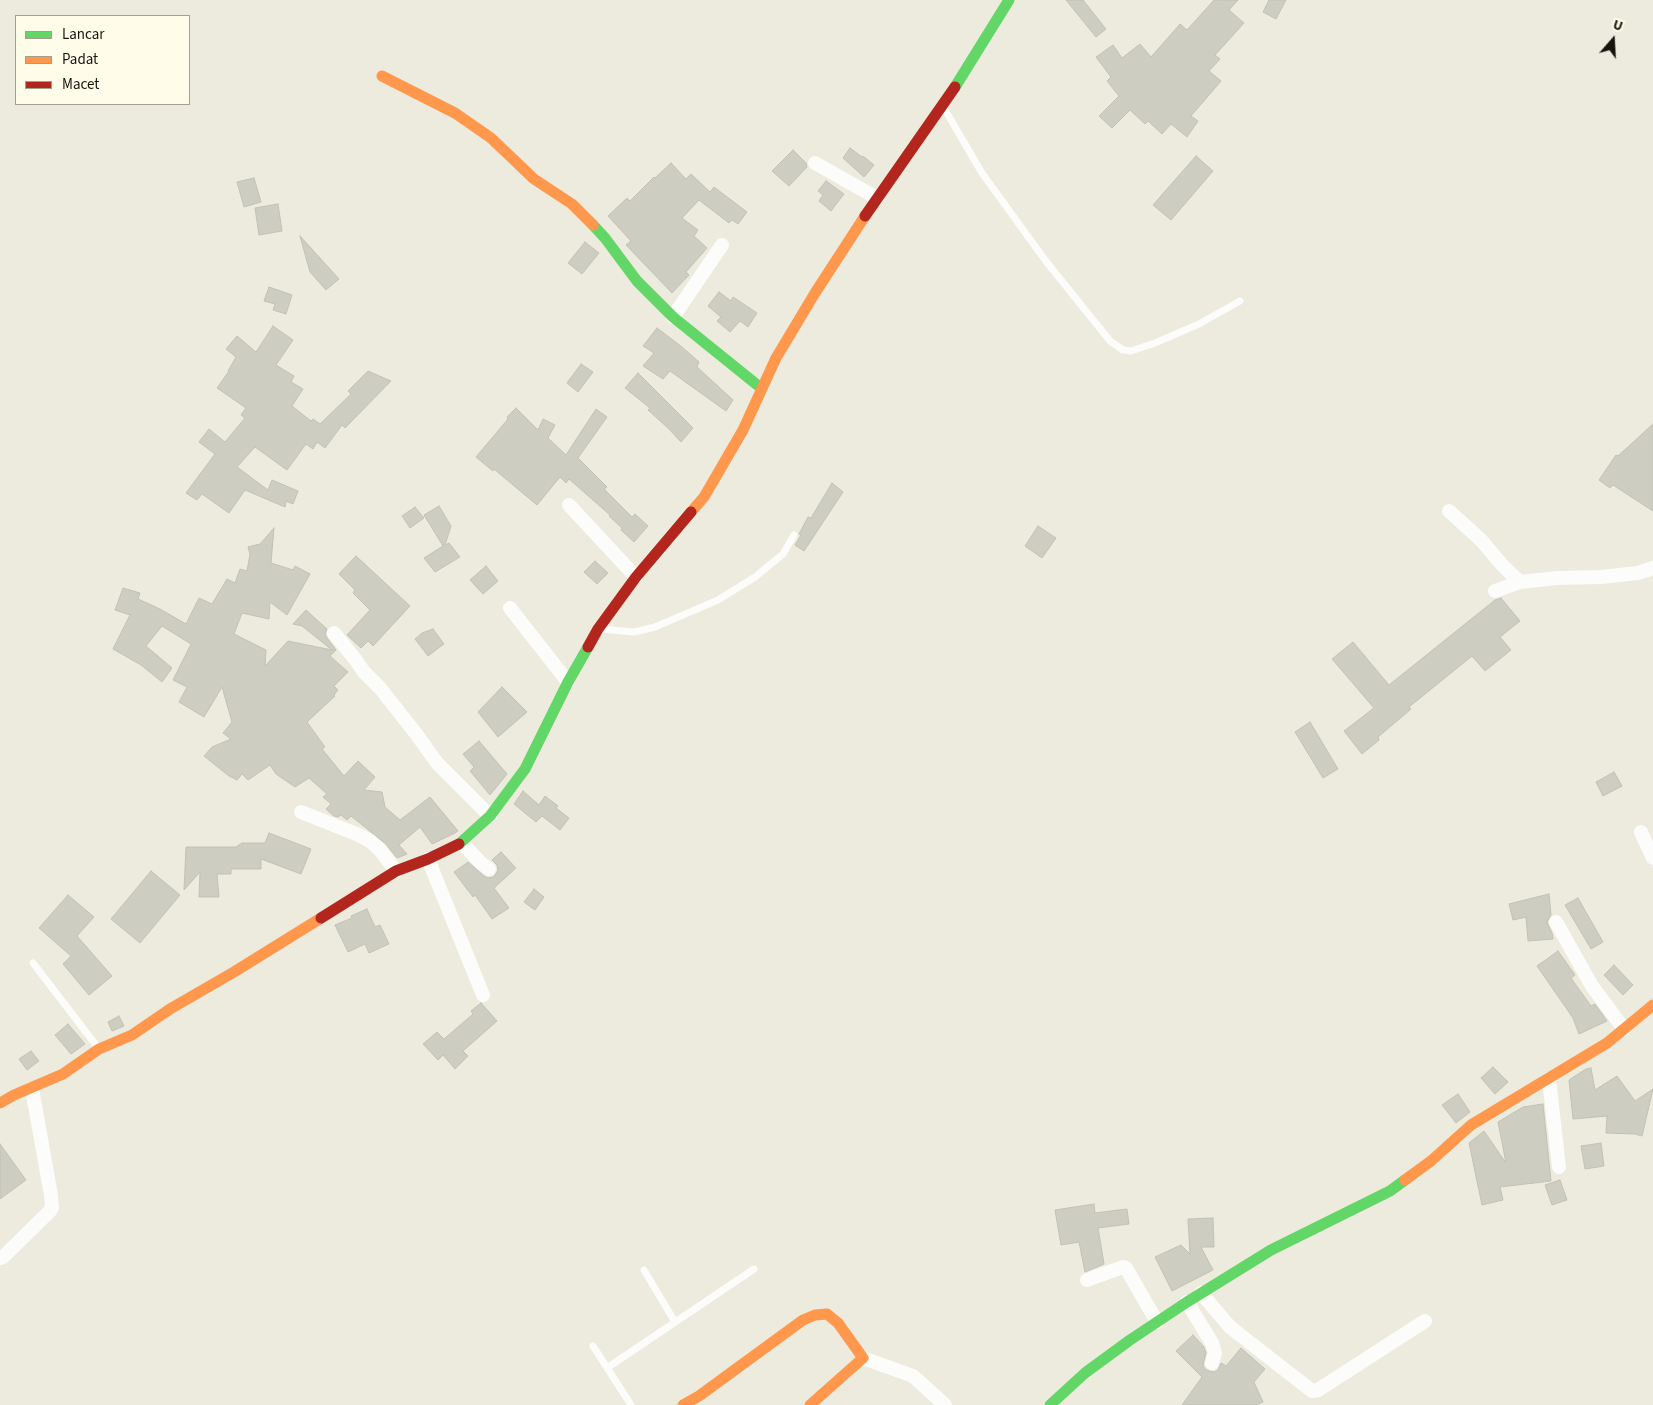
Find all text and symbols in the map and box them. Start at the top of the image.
legend [15,15,190,105]
north arrow [1588,15,1638,65]
text: U [1610,15,1626,37]
text: Lancar [62,24,105,45]
text: Padat [62,49,98,70]
text: Macet [62,74,99,95]

